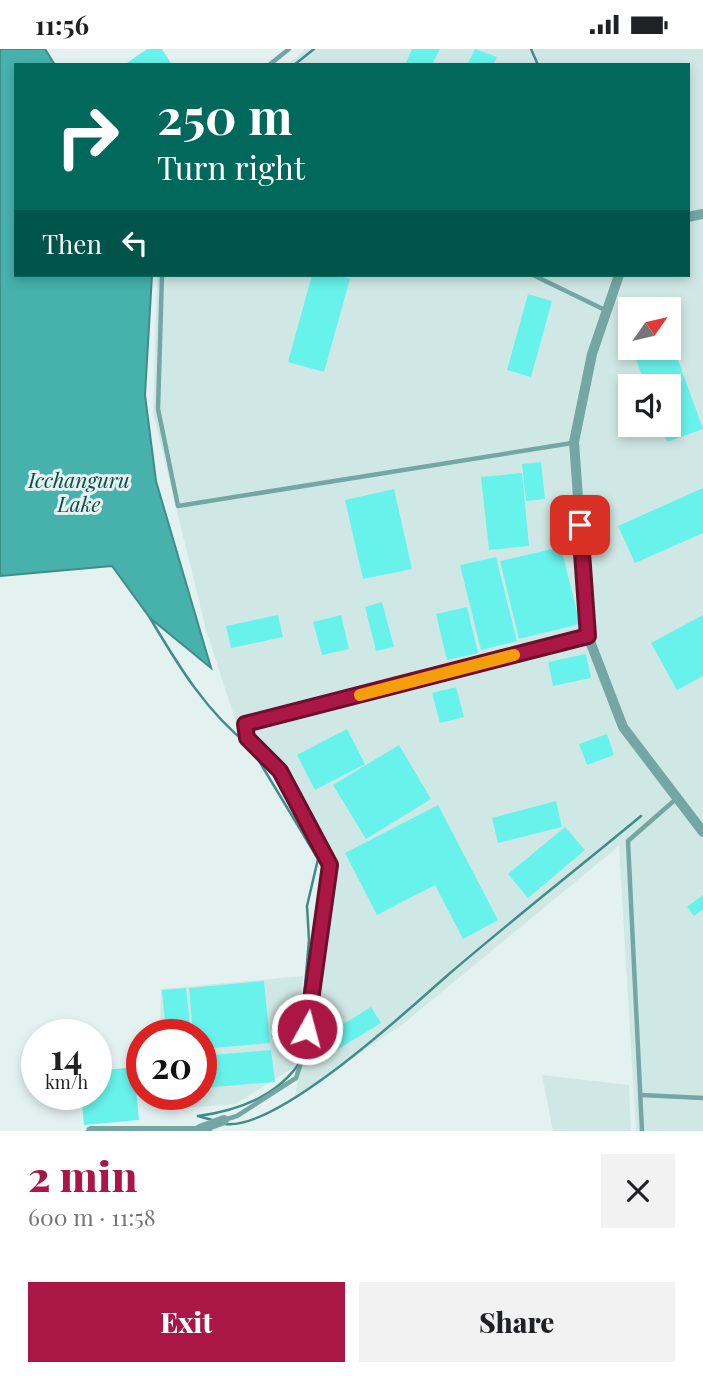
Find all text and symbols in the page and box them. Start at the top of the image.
text: 11:56 [35,7,89,42]
text: 250 m [157,82,293,147]
icon: right [42,91,133,182]
text: Turn right [157,145,305,188]
icon: left [116,224,154,262]
text: Then [42,226,102,261]
north arrow [618,297,681,361]
map controls [618,297,681,437]
button: sound [618,374,681,437]
water label: Icchanguru Lake [27,465,130,517]
pin [550,495,610,555]
icon: arrive [561,506,599,544]
position arrow [270,992,344,1066]
speed limit sign: 20 [126,1019,217,1110]
text: 14 [51,1032,82,1079]
text: km/h [45,1070,88,1094]
text: 2 min [28,1147,137,1203]
button: close [601,1154,675,1228]
text: 600 m · 11:58 [28,1201,156,1232]
button: Exit [28,1282,345,1362]
button: Share [359,1282,675,1362]

